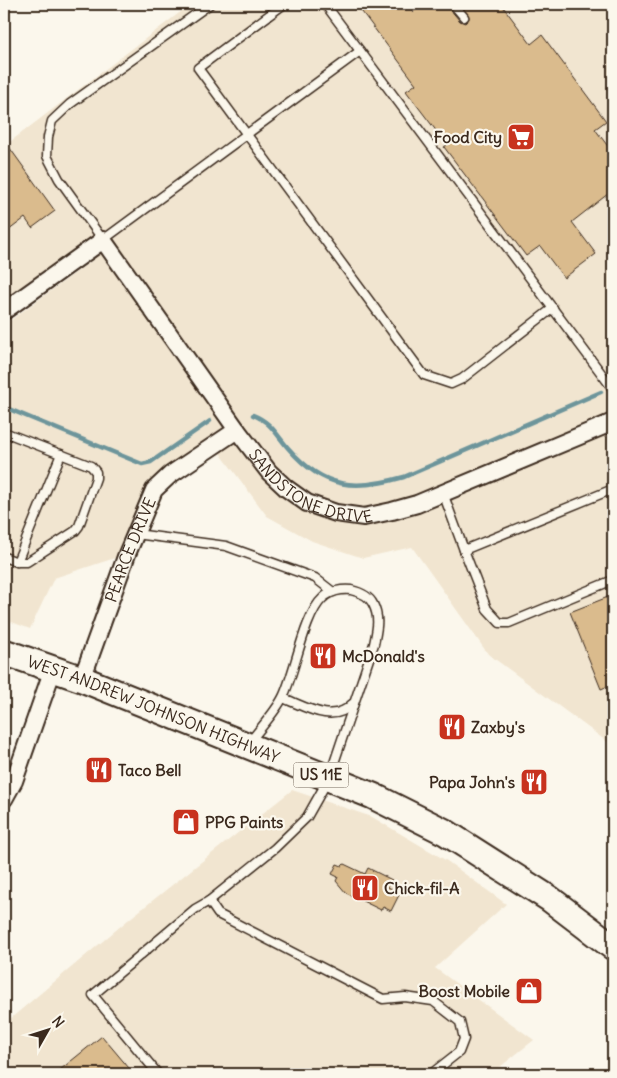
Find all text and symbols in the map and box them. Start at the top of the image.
supermarket icon: Food City [506,122,536,152]
place label: Food City [434,127,502,148]
street label: SANDSTONE DRIVE [245,445,374,527]
street label: PEARCE DRIVE [101,494,160,605]
restaurant icon: McDonald's [308,641,338,671]
place label: McDonald's [342,646,425,666]
street label: WEST ANDREW JOHNSON HIGHWAY [25,651,283,767]
restaurant icon: Zaxby's [437,712,467,742]
place label: Zaxby's [471,717,525,738]
restaurant icon: Taco Bell [84,755,114,785]
place label: Taco Bell [118,760,181,780]
road number: US 11E [294,762,348,788]
restaurant icon: Papa John's [519,767,549,797]
place label: Papa John's [429,772,515,793]
shop icon: PPG Paints [171,807,201,837]
place label: PPG Paints [205,812,283,832]
restaurant icon: Chick-fil-A [350,873,380,903]
place label: Chick-fil-A [384,878,459,898]
shop icon: Boost Mobile [514,976,544,1006]
place label: Boost Mobile [419,981,510,1001]
north arrow [22,1006,72,1056]
text: N [48,1012,68,1031]

